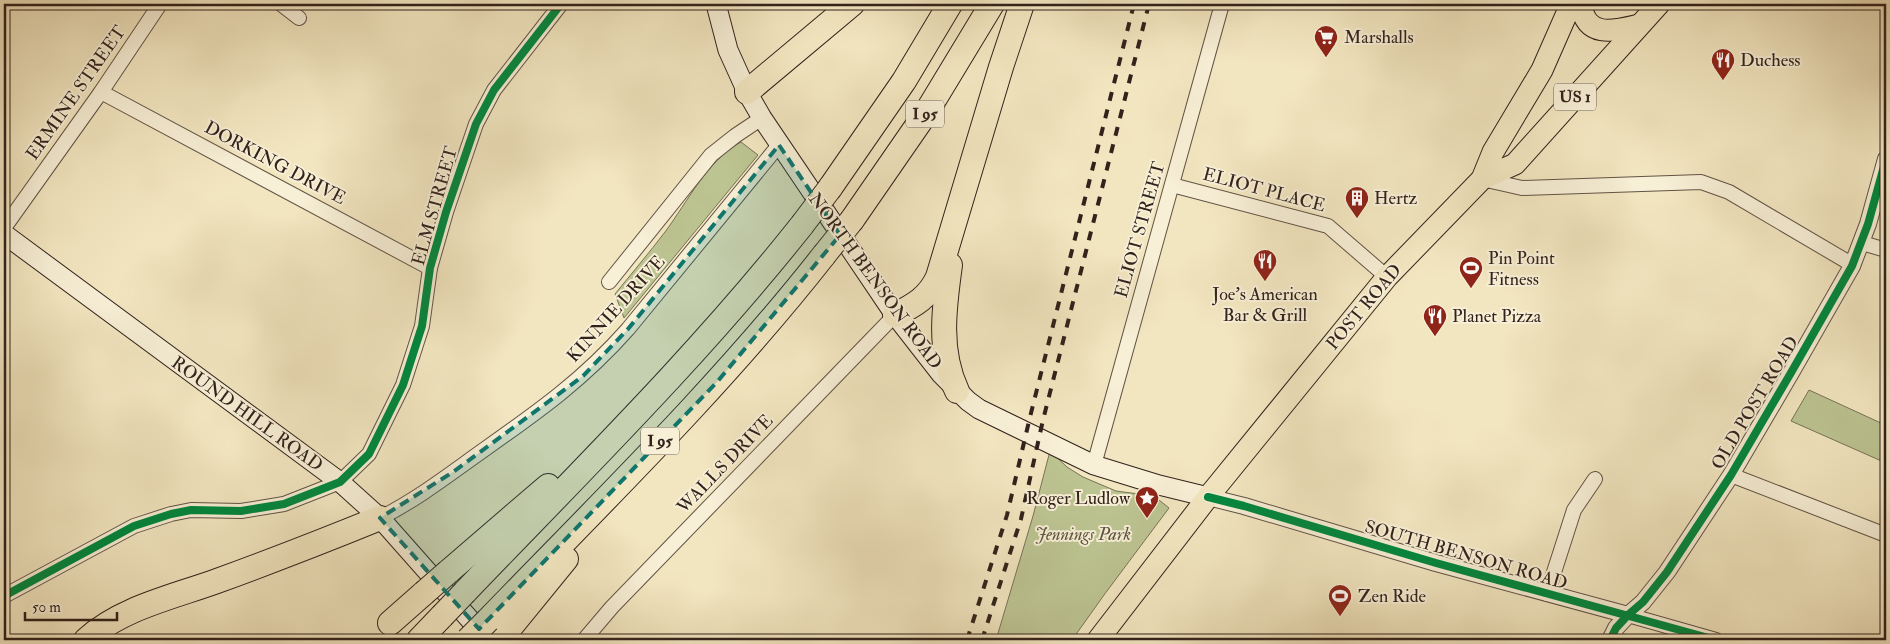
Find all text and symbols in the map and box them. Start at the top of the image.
street label: ERMINE STREET [21,21,131,165]
supermarket icon: Marshalls [1313,24,1339,58]
place label: Marshalls [1344,26,1414,49]
restaurant icon: Duchess [1710,47,1736,81]
place label: Duchess [1740,49,1801,72]
road number: US 1 [1554,84,1596,110]
road number: I 95 [906,100,944,128]
street label: DORKING DRIVE [200,116,350,210]
street label: ELM STREET [407,143,463,268]
street label: ELIOT STREET [1110,159,1171,301]
street label: ELIOT PLACE [1200,163,1328,217]
building icon: Hertz [1344,185,1370,219]
place label: Hertz [1374,187,1418,210]
street label: NORTH BENSON ROAD [803,188,947,374]
place label: Pin Point Fitness [1488,247,1555,291]
restaurant icon: Joe's American Bar & Grill [1252,248,1278,282]
street label: KINNIE DRIVE [562,251,670,367]
sports icon: Pin Point Fitness [1458,255,1484,289]
street label: POST ROAD [1321,259,1407,355]
place label: Joe's American Bar & Grill [1211,283,1318,327]
restaurant icon: Planet Pizza [1422,303,1448,337]
place label: Planet Pizza [1452,305,1542,328]
street label: OLD POST ROAD [1706,332,1804,474]
street label: ROUND HILL ROAD [167,351,327,477]
street label: WALLS DRIVE [671,410,778,519]
road number: I 95 [641,428,679,454]
place icon: Roger Ludlow [1134,485,1160,519]
place label: Roger Ludlow [1026,487,1131,510]
street label: SOUTH BENSON ROAD [1362,515,1570,595]
park label: Jennings Park [1035,523,1131,546]
sports icon: Zen Ride [1327,583,1353,617]
place label: Zen Ride [1358,585,1427,608]
scale bar [25,589,118,621]
text: 50 m [32,598,61,617]

